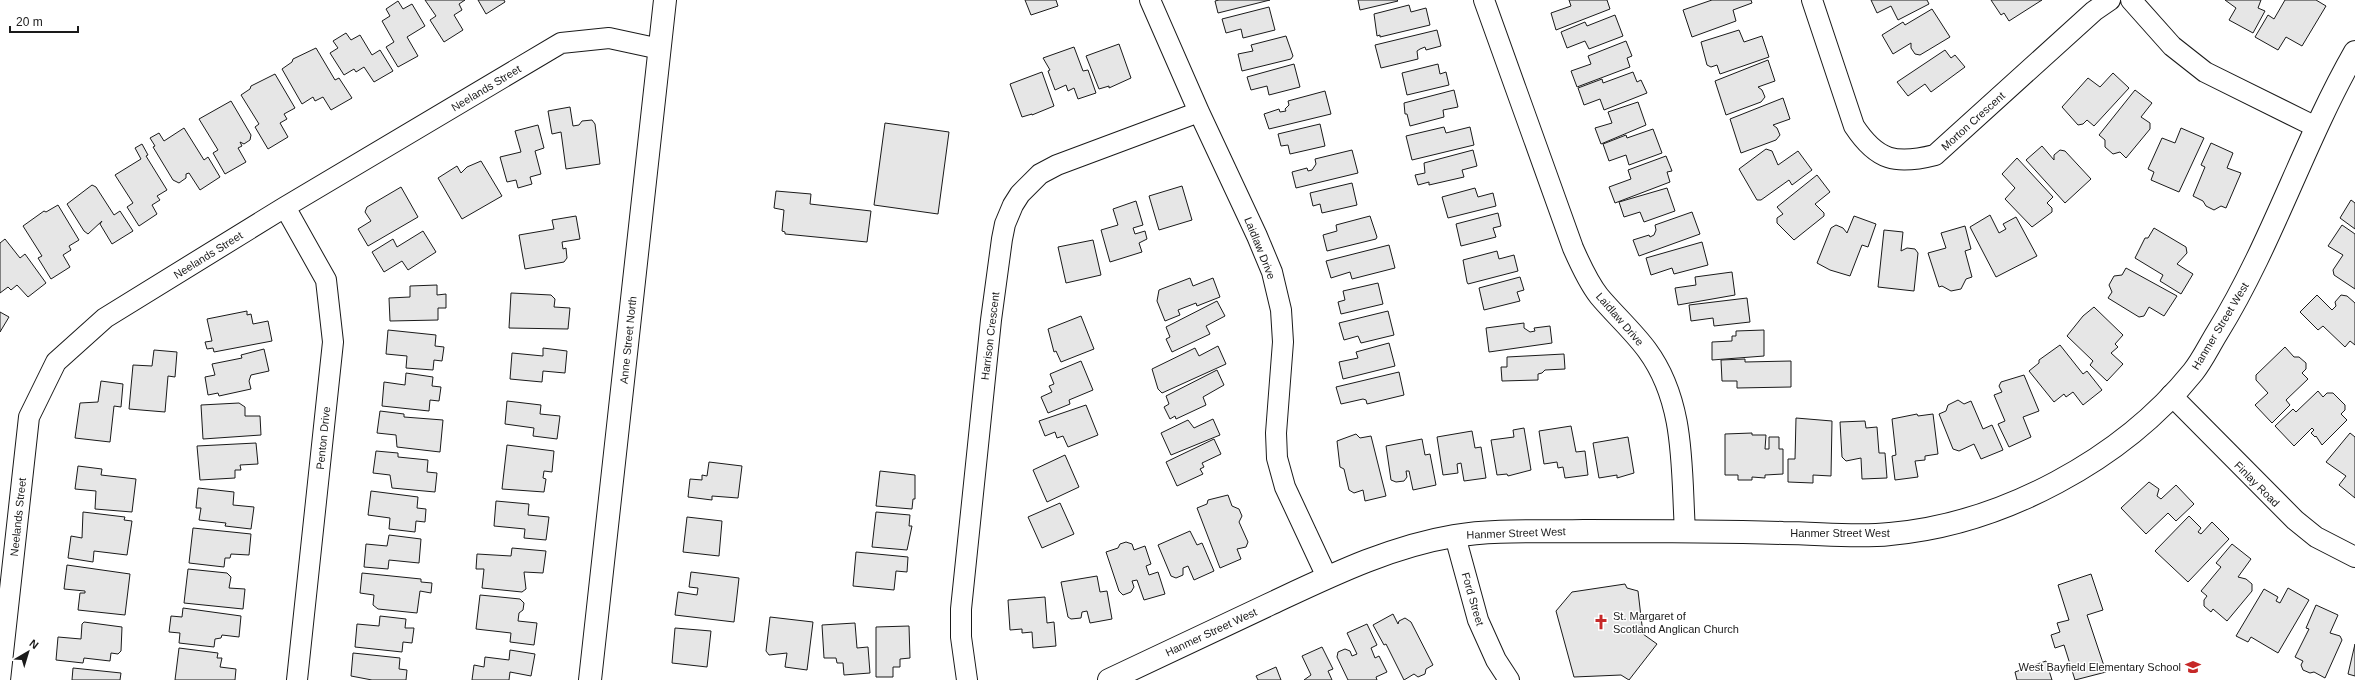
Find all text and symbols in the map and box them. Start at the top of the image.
scale bar [10,8,78,34]
text: 20 m [16,15,43,29]
street label: Neelands Street [449,63,523,113]
street label: Morton Crescent [1939,89,2007,153]
street label: Laidlaw Drive [1242,215,1278,281]
street label: Neelands Street [171,229,245,281]
street label: Hanmer Street West [2189,280,2251,372]
street label: Laidlaw Drive [1594,290,1646,348]
street label: Harrison Crescent [979,291,1001,381]
street label: Anne Street North [617,296,639,384]
street label: Penton Drive [314,406,332,470]
street label: Finlay Road [2232,459,2282,509]
street label: Neelands Street [8,477,28,557]
street label: Hanmer Street West [1466,525,1566,541]
street label: Hanmer Street West [1790,527,1890,539]
street label: Ford Street [1460,571,1486,627]
street label: Hanmer Street West [1163,606,1259,658]
place label: St. Margaret of Scotland Anglican Church [1613,610,1739,635]
church icon: St. Margaret of Scotland Anglican Church [1592,613,1610,631]
north arrow [8,632,48,672]
text: N [27,637,41,651]
school or university icon: West Bayfield Elementary School [2184,658,2202,676]
place label: West Bayfield Elementary School [2019,661,2181,673]

